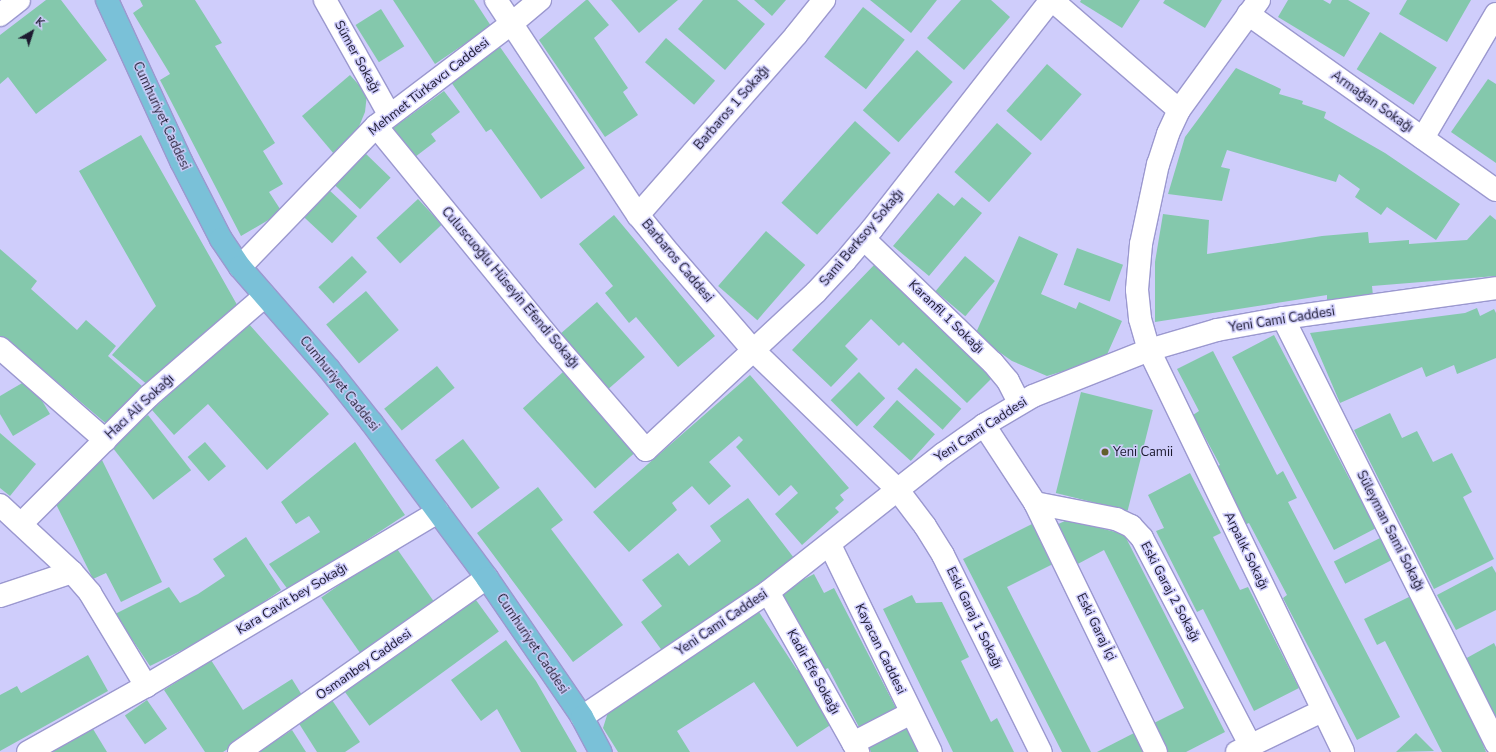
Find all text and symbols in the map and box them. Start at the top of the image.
north arrow [12,12,52,52]
text: K [32,14,47,30]
street label: Sümer Sokağı [331,18,383,96]
street label: Mehmet Türkavcı Caddesi [365,35,493,139]
street label: Cumhuriyet Caddesi [129,59,193,173]
street label: Barbaros 1 Sokağı [691,63,773,153]
street label: Armağan Sokağı [1328,68,1416,136]
street label: Sami Berksoy Sokağı [817,186,907,290]
street label: Culuscuoğlu Hüseyin Efendi Sokağı [438,204,582,372]
street label: Barbaros Caddesi [638,217,716,305]
street label: Karanfil 1 Sokağı [905,277,987,357]
street label: Yeni Cami Caddesi [1228,304,1336,336]
street label: Cumhuriyet Caddesi [296,333,382,435]
street label: Hacı Ali Sokağı [102,371,178,443]
street label: Yeni Cami Caddesi [932,394,1030,466]
place label: Yeni Camii [1113,444,1173,460]
marker: Yeni Camii [1100,447,1110,457]
street label: Süleyman Sami Sokağı [1353,468,1427,594]
street label: Arpalık Sokağı [1220,510,1272,592]
street label: Eski Garaj 2 Sokağı [1137,539,1203,645]
street label: Kara Cavit bey Sokağı [234,560,350,638]
street label: Eski Garaj 1 Sokağı [943,565,1005,671]
street label: Yeni Cami Caddesi [673,587,771,659]
street label: Cumhuriyet Caddesi [493,591,571,697]
street label: Eski Garaj İçi [1073,591,1119,663]
street label: Kayacan Caddesi [851,601,909,697]
street label: Osmanbey Caddesi [313,626,415,704]
street label: Kadir Efe Sokağı [783,627,843,717]

